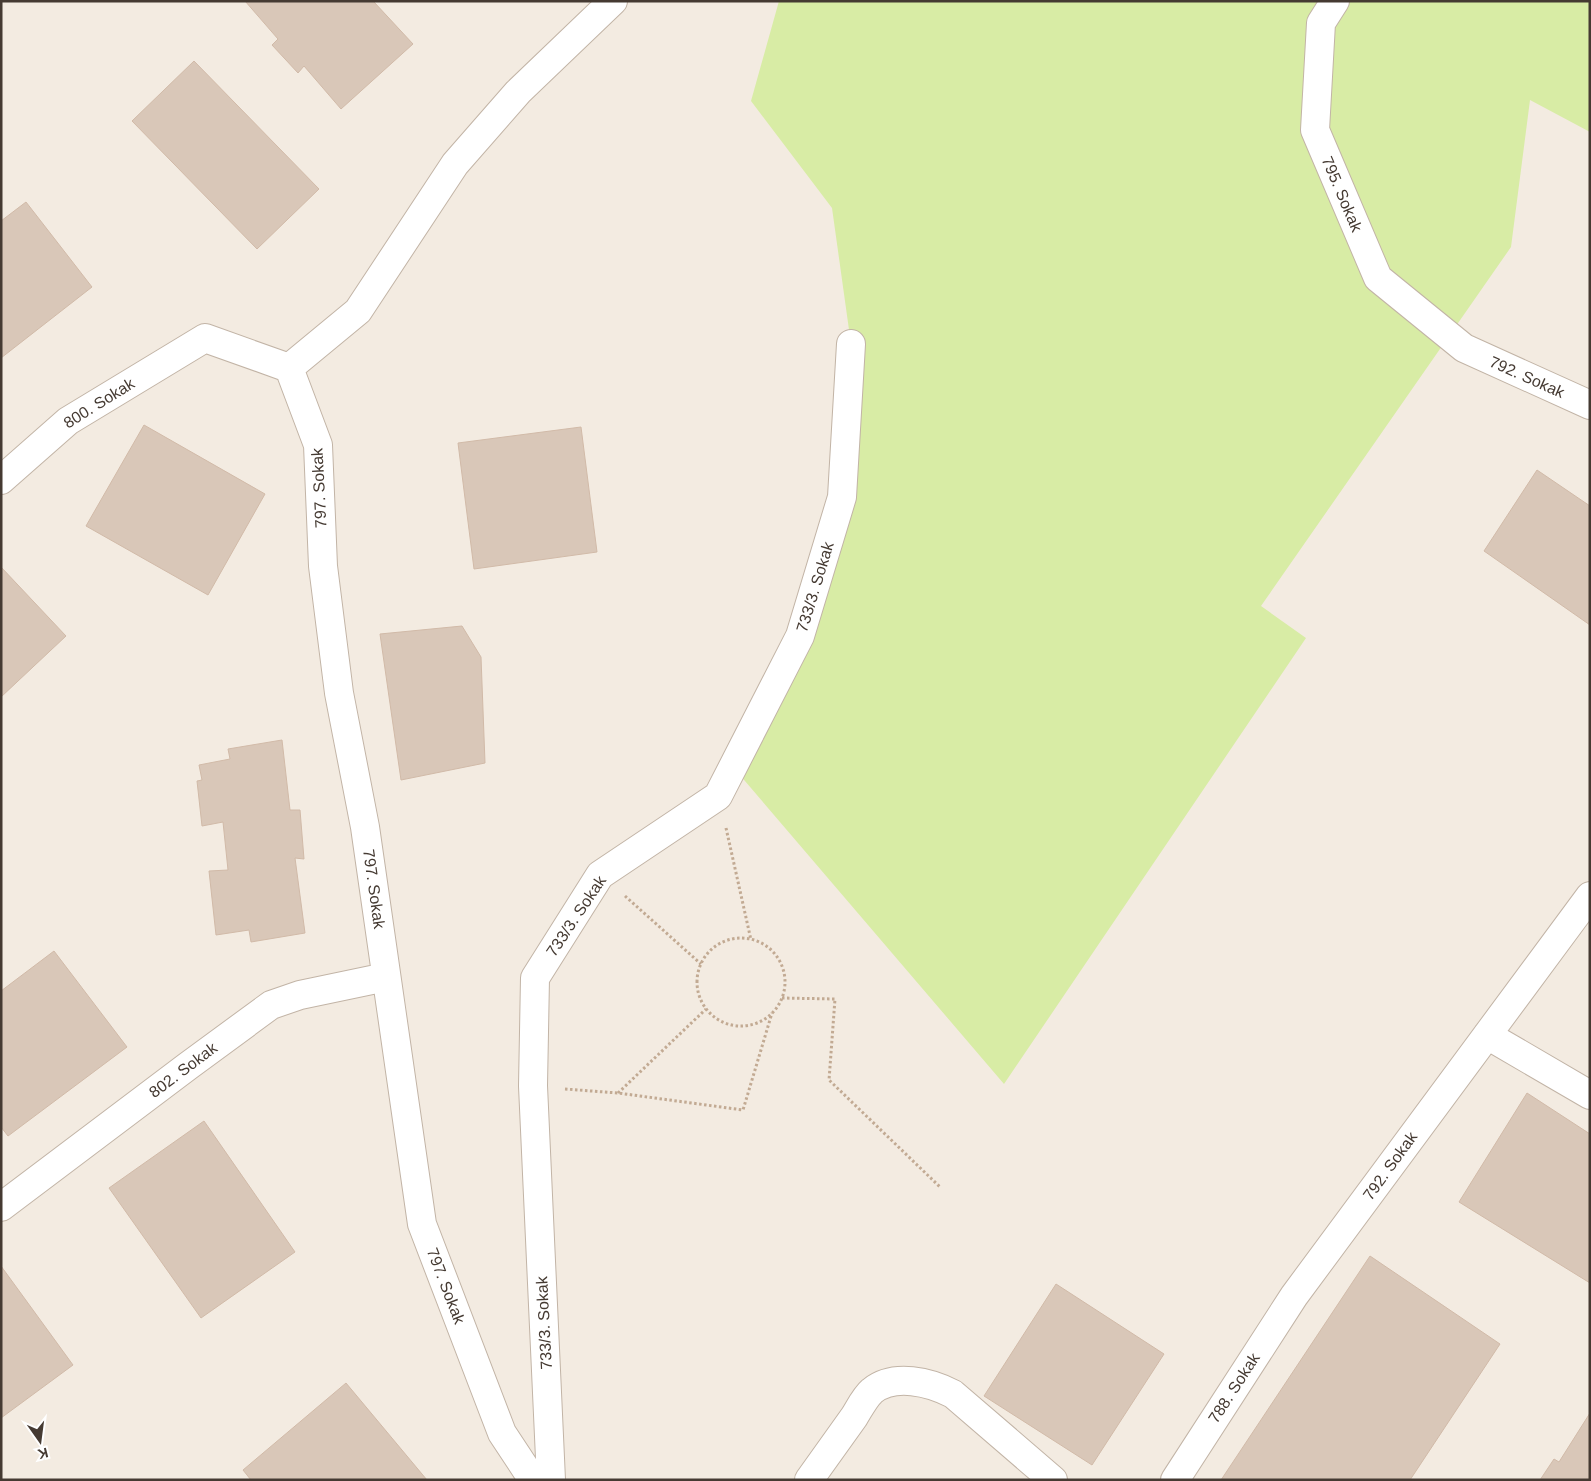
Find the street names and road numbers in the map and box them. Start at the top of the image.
street label: 795. Sokak [1319,154,1366,235]
street label: 792. Sokak [1487,353,1568,401]
street label: 800. Sokak [61,374,138,431]
street label: 797. Sokak [308,447,330,528]
street label: 733/3. Sokak [793,539,837,634]
street label: 797. Sokak [360,848,388,931]
street label: 733/3. Sokak [543,872,610,959]
street label: 802. Sokak [146,1039,221,1101]
street label: 792. Sokak [1360,1128,1421,1203]
street label: 797. Sokak [424,1246,469,1327]
street label: 733/3. Sokak [533,1275,555,1370]
street label: 788. Sokak [1205,1349,1263,1426]

